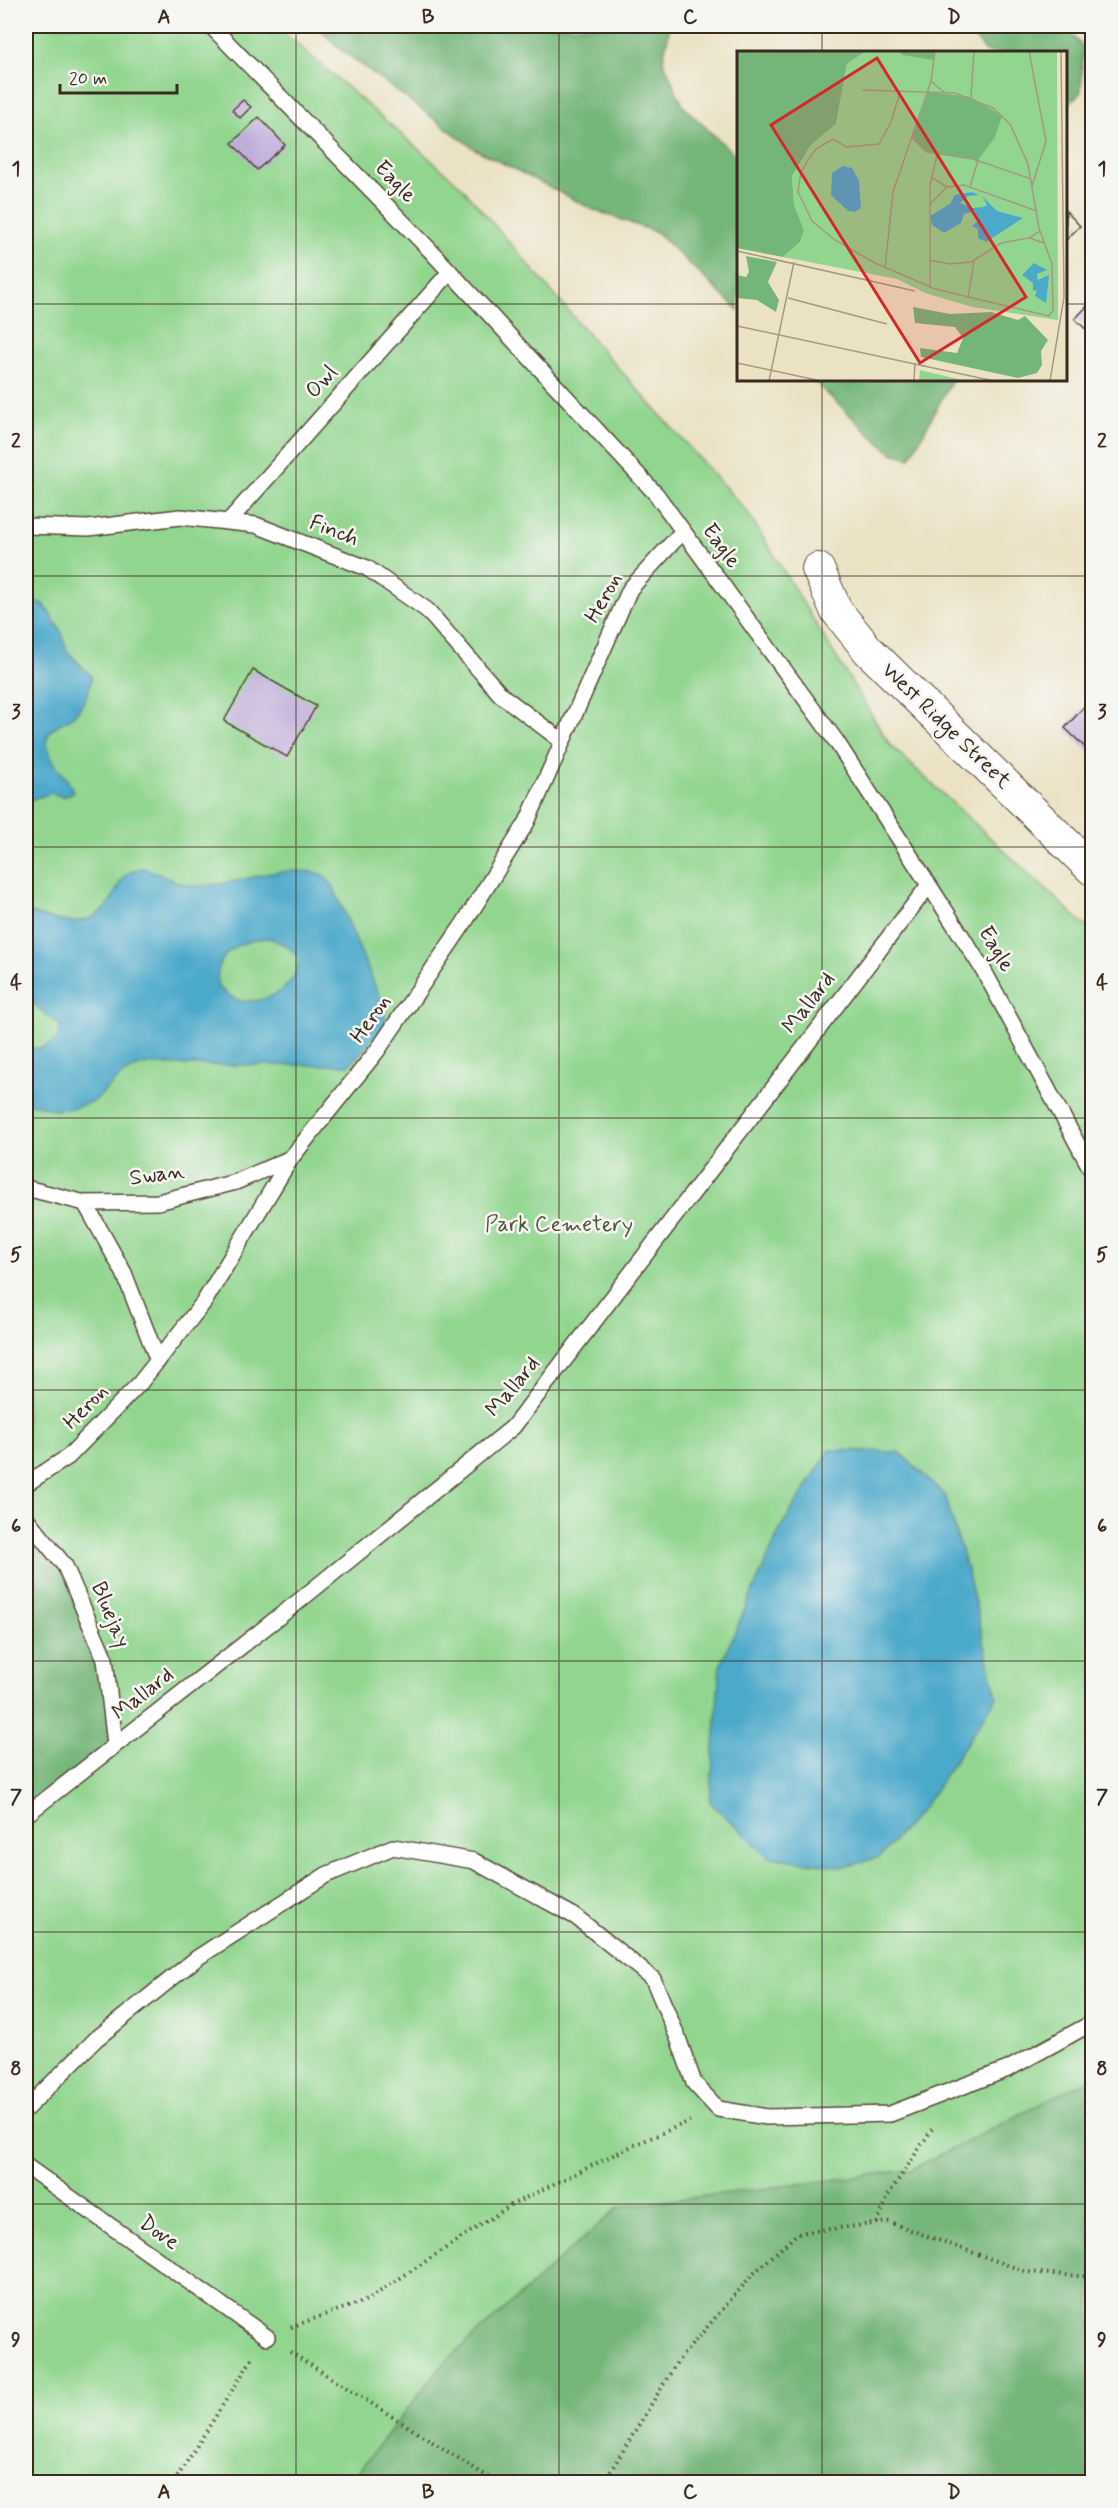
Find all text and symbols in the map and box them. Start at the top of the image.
text: A [157,4,171,31]
text: B [422,4,435,31]
text: C [683,4,698,31]
text: D [947,4,961,31]
inset map [737,51,1067,381]
scale bar [60,57,177,95]
text: 20 m [69,67,107,91]
street label: Eagle [367,155,422,210]
text: 1 [12,156,20,183]
text: 1 [1098,156,1106,183]
street label: Owl [300,359,344,405]
text: 2 [11,428,21,455]
text: 2 [1097,428,1107,455]
street label: Finch [305,509,363,553]
street label: Eagle [694,518,747,575]
street label: Heron [579,568,629,628]
street label: West Ridge Street [873,657,1017,797]
text: 3 [11,699,21,726]
text: 3 [1097,699,1107,726]
street label: Eagle [971,921,1021,978]
street label: Mallard [776,966,842,1040]
text: 4 [10,970,22,997]
text: 4 [1096,970,1108,997]
street label: Heron [344,989,398,1049]
street label: Swan [128,1157,186,1193]
park label: Park Cemetery [485,1211,633,1239]
text: 5 [10,1242,22,1269]
text: 5 [1096,1242,1108,1269]
street label: Mallard [479,1351,547,1423]
street label: Heron [57,1378,115,1436]
text: 6 [11,1513,21,1540]
text: 6 [1097,1513,1107,1540]
street label: Bluejay [84,1578,136,1652]
street label: Mallard [106,1661,180,1727]
text: 7 [10,1784,22,1811]
text: 7 [1096,1784,1108,1811]
text: 8 [10,2056,22,2083]
text: 8 [1096,2056,1108,2083]
street label: Dove [133,2209,185,2257]
text: 9 [11,2327,21,2354]
text: 9 [1097,2327,1107,2354]
text: A [157,2479,171,2506]
text: B [422,2479,435,2506]
text: C [683,2479,698,2506]
text: D [947,2479,961,2506]

